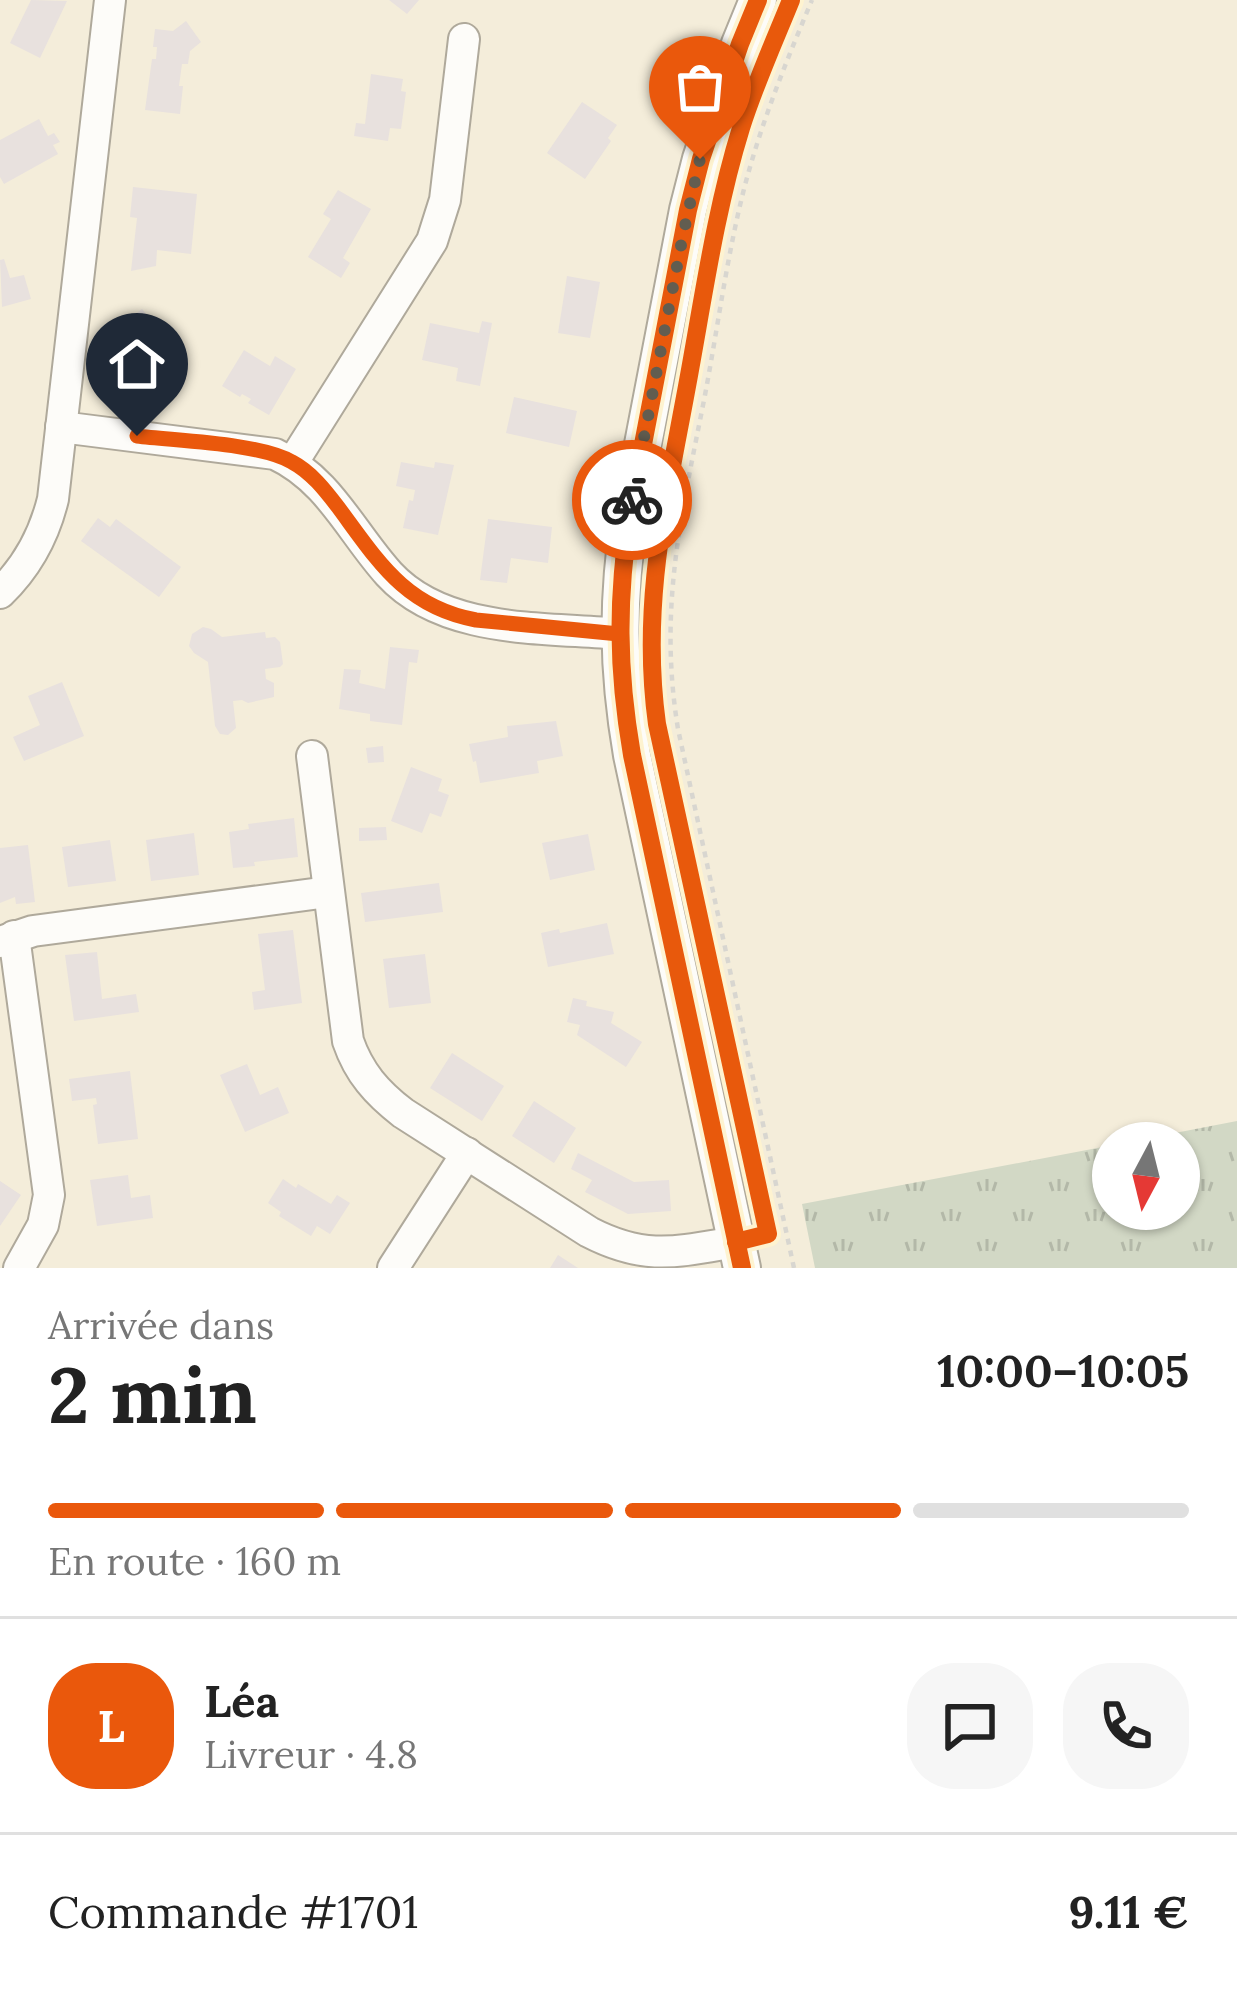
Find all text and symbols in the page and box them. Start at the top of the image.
pin [649,36,751,159]
icon: bag [667,54,733,120]
pin [86,313,188,436]
icon: home [104,331,170,397]
courier [572,440,692,560]
icon: bike [599,467,665,533]
north arrow [1092,1122,1200,1230]
map controls [1092,1122,1200,1230]
text: Arrivée dans [48,1300,274,1350]
text: 10:00–10:05 [937,1342,1189,1399]
text: 2 min [48,1345,257,1444]
text: En route · 160 m [48,1536,341,1586]
button: chat [907,1663,1033,1789]
button: phone [1063,1663,1189,1789]
text: Léa [204,1672,279,1729]
text: L [97,1697,125,1754]
text: Livreur · 4.8 [204,1729,418,1779]
text: Commande #1701 [48,1883,419,1940]
text: 9.11 € [1069,1883,1189,1940]

